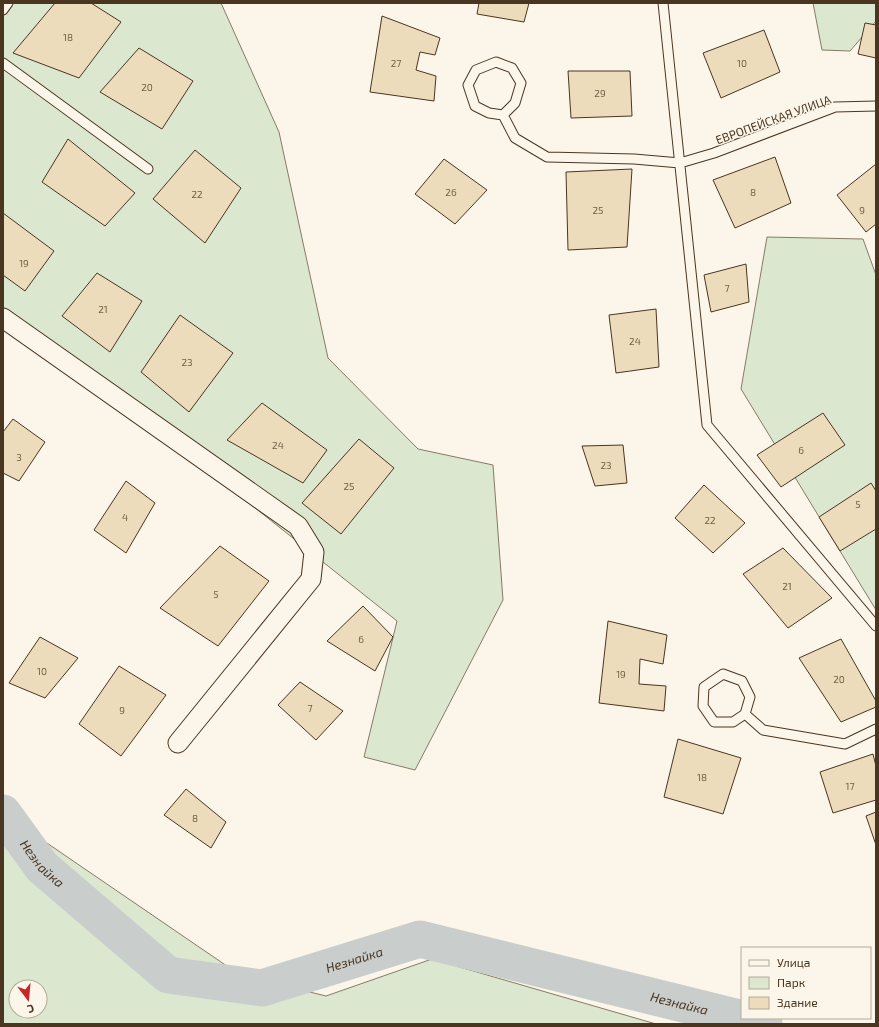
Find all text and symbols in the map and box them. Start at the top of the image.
house number: 18 [63,31,73,43]
house number: 27 [391,57,401,69]
house number: 10 [737,57,747,69]
house number: 20 [141,81,153,93]
house number: 29 [594,87,606,99]
street label: ЕВРОПЕЙСКАЯ УЛИЦА [713,91,833,146]
house number: 26 [445,186,457,198]
house number: 8 [750,186,756,198]
house number: 22 [191,188,203,200]
house number: 25 [593,204,603,216]
house number: 9 [859,204,865,216]
house number: 19 [19,257,29,269]
house number: 7 [724,282,730,294]
house number: 21 [98,303,108,315]
house number: 24 [629,335,641,347]
house number: 23 [181,356,193,368]
house number: 24 [272,439,284,451]
house number: 6 [798,444,804,456]
house number: 3 [16,451,22,463]
house number: 23 [600,459,612,471]
house number: 25 [344,480,354,492]
house number: 5 [855,498,861,510]
house number: 4 [122,511,128,523]
house number: 22 [704,514,716,526]
house number: 21 [782,580,792,592]
house number: 5 [213,588,219,600]
house number: 6 [358,633,364,645]
house number: 10 [37,665,47,677]
house number: 19 [616,668,626,680]
house number: 20 [833,673,845,685]
house number: 7 [307,702,313,714]
house number: 9 [119,704,125,716]
house number: 18 [697,771,707,783]
house number: 17 [845,780,855,792]
house number: 8 [192,812,198,824]
water label: Незнайка [17,836,68,891]
water label: Незнайка [324,943,385,976]
legend [741,947,871,1019]
text: Улица [777,955,810,969]
text: Парк [777,975,806,989]
north arrow [8,979,48,1019]
water label: Незнайка [649,988,710,1018]
text: Здание [777,995,818,1009]
text: С [25,1002,36,1016]

